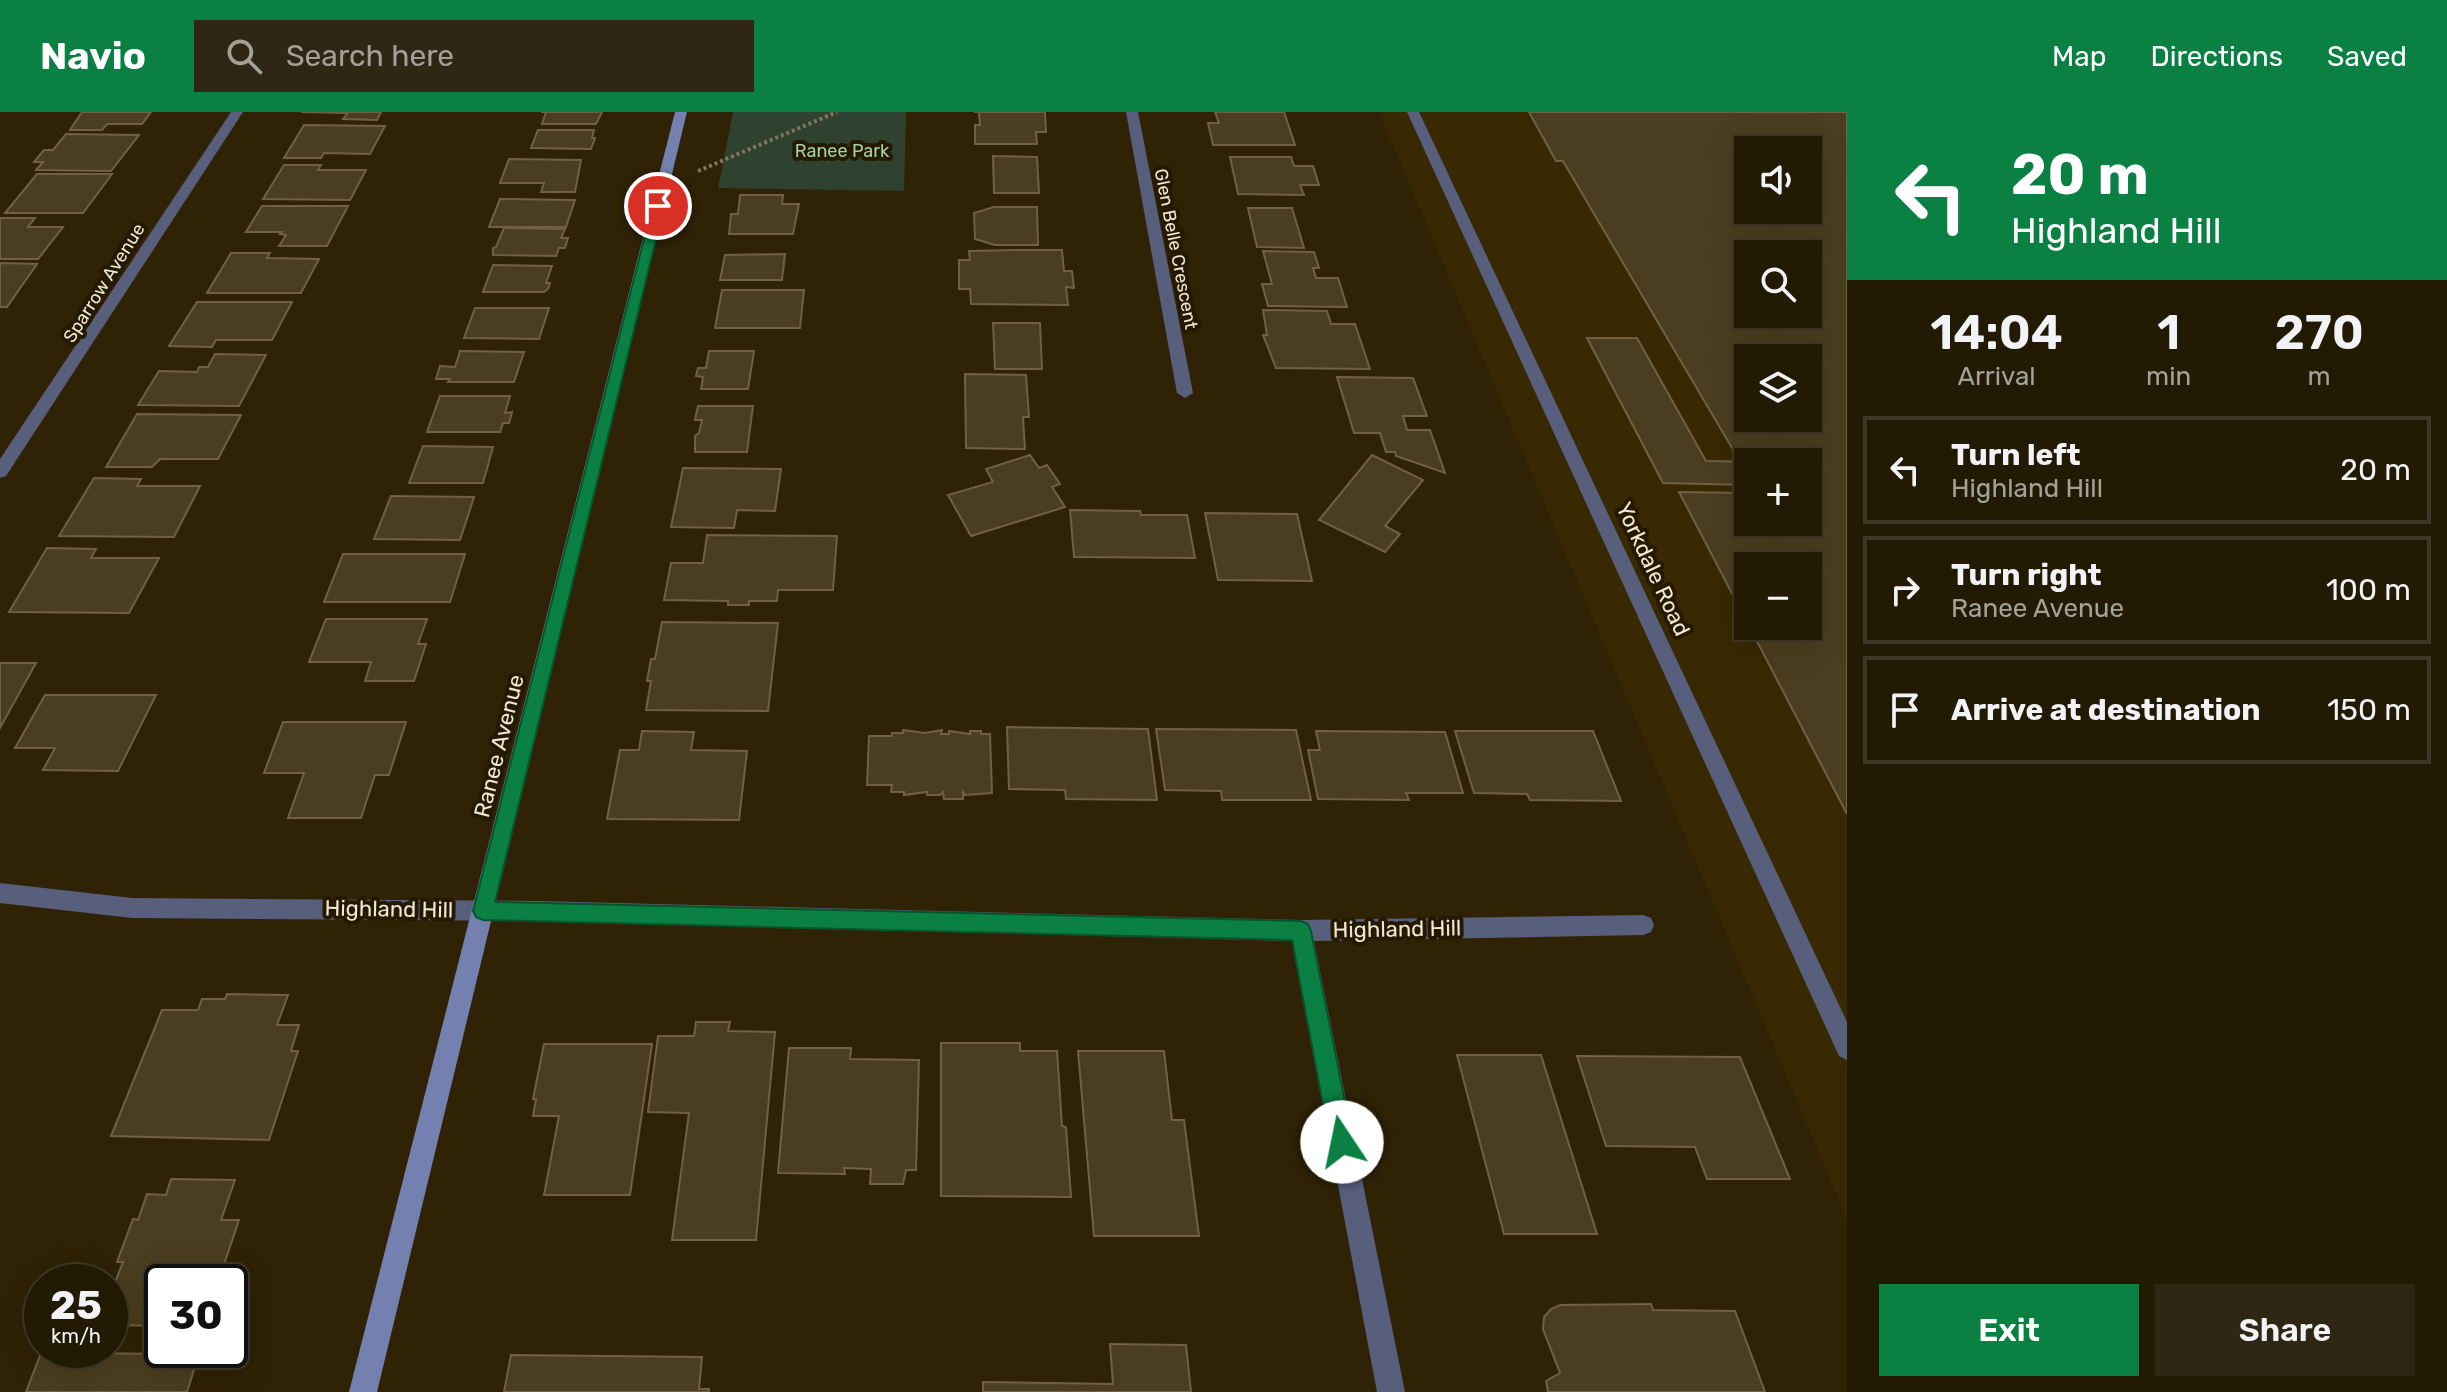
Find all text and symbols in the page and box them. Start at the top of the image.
search box [194,20,754,92]
text: Navio [40,33,146,79]
icon: search [222,34,266,78]
text: Search here [286,38,454,74]
text: Map [2052,40,2106,73]
text: Directions [2150,40,2283,73]
text: Saved [2327,40,2407,73]
map controls [1734,136,1822,640]
button: sound [1734,136,1822,224]
park label: Ranee Park [795,140,890,162]
text: 20 m [2011,142,2149,208]
icon: left [1879,144,1983,248]
street label: Glen Belle Crescent [1150,167,1202,331]
pin [624,172,692,240]
icon: arrive [636,184,680,228]
text: Highland Hill [2011,209,2221,252]
street label: Sparrow Avenue [59,219,149,347]
button: search [1734,240,1822,328]
text: 14:04 [1930,304,2063,361]
text: 1 [2157,304,2180,361]
text: 270 [2274,304,2364,361]
button: layers [1734,344,1822,432]
text: Arrival [1958,361,2036,392]
text: min [2146,361,2191,392]
text: m [2308,361,2331,392]
text: Turn left [1951,437,2081,473]
button: + [1734,448,1822,536]
icon: left [1883,448,1927,492]
text: 20 m [2340,452,2411,488]
text: Highland Hill [1951,473,2103,504]
street label: Yorkdale Road [1610,498,1696,640]
button: − [1734,552,1822,640]
text: Turn right [1951,557,2102,593]
icon: right [1883,568,1927,612]
text: 100 m [2326,572,2411,608]
text: Ranee Avenue [1951,593,2124,624]
street label: Ranee Avenue [468,672,530,820]
icon: arrive [1883,688,1927,732]
text: Arrive at destination [1951,692,2261,728]
text: 150 m [2327,692,2411,728]
street label: Highland Hill [324,894,454,924]
street label: Highland Hill [1332,914,1462,944]
position arrow [1300,1100,1384,1184]
speed limit sign: 30 [144,1264,248,1368]
text: 25 [50,1282,102,1329]
button: Exit [1879,1284,2139,1376]
button: Share [2155,1284,2415,1376]
text: km/h [51,1324,101,1348]

